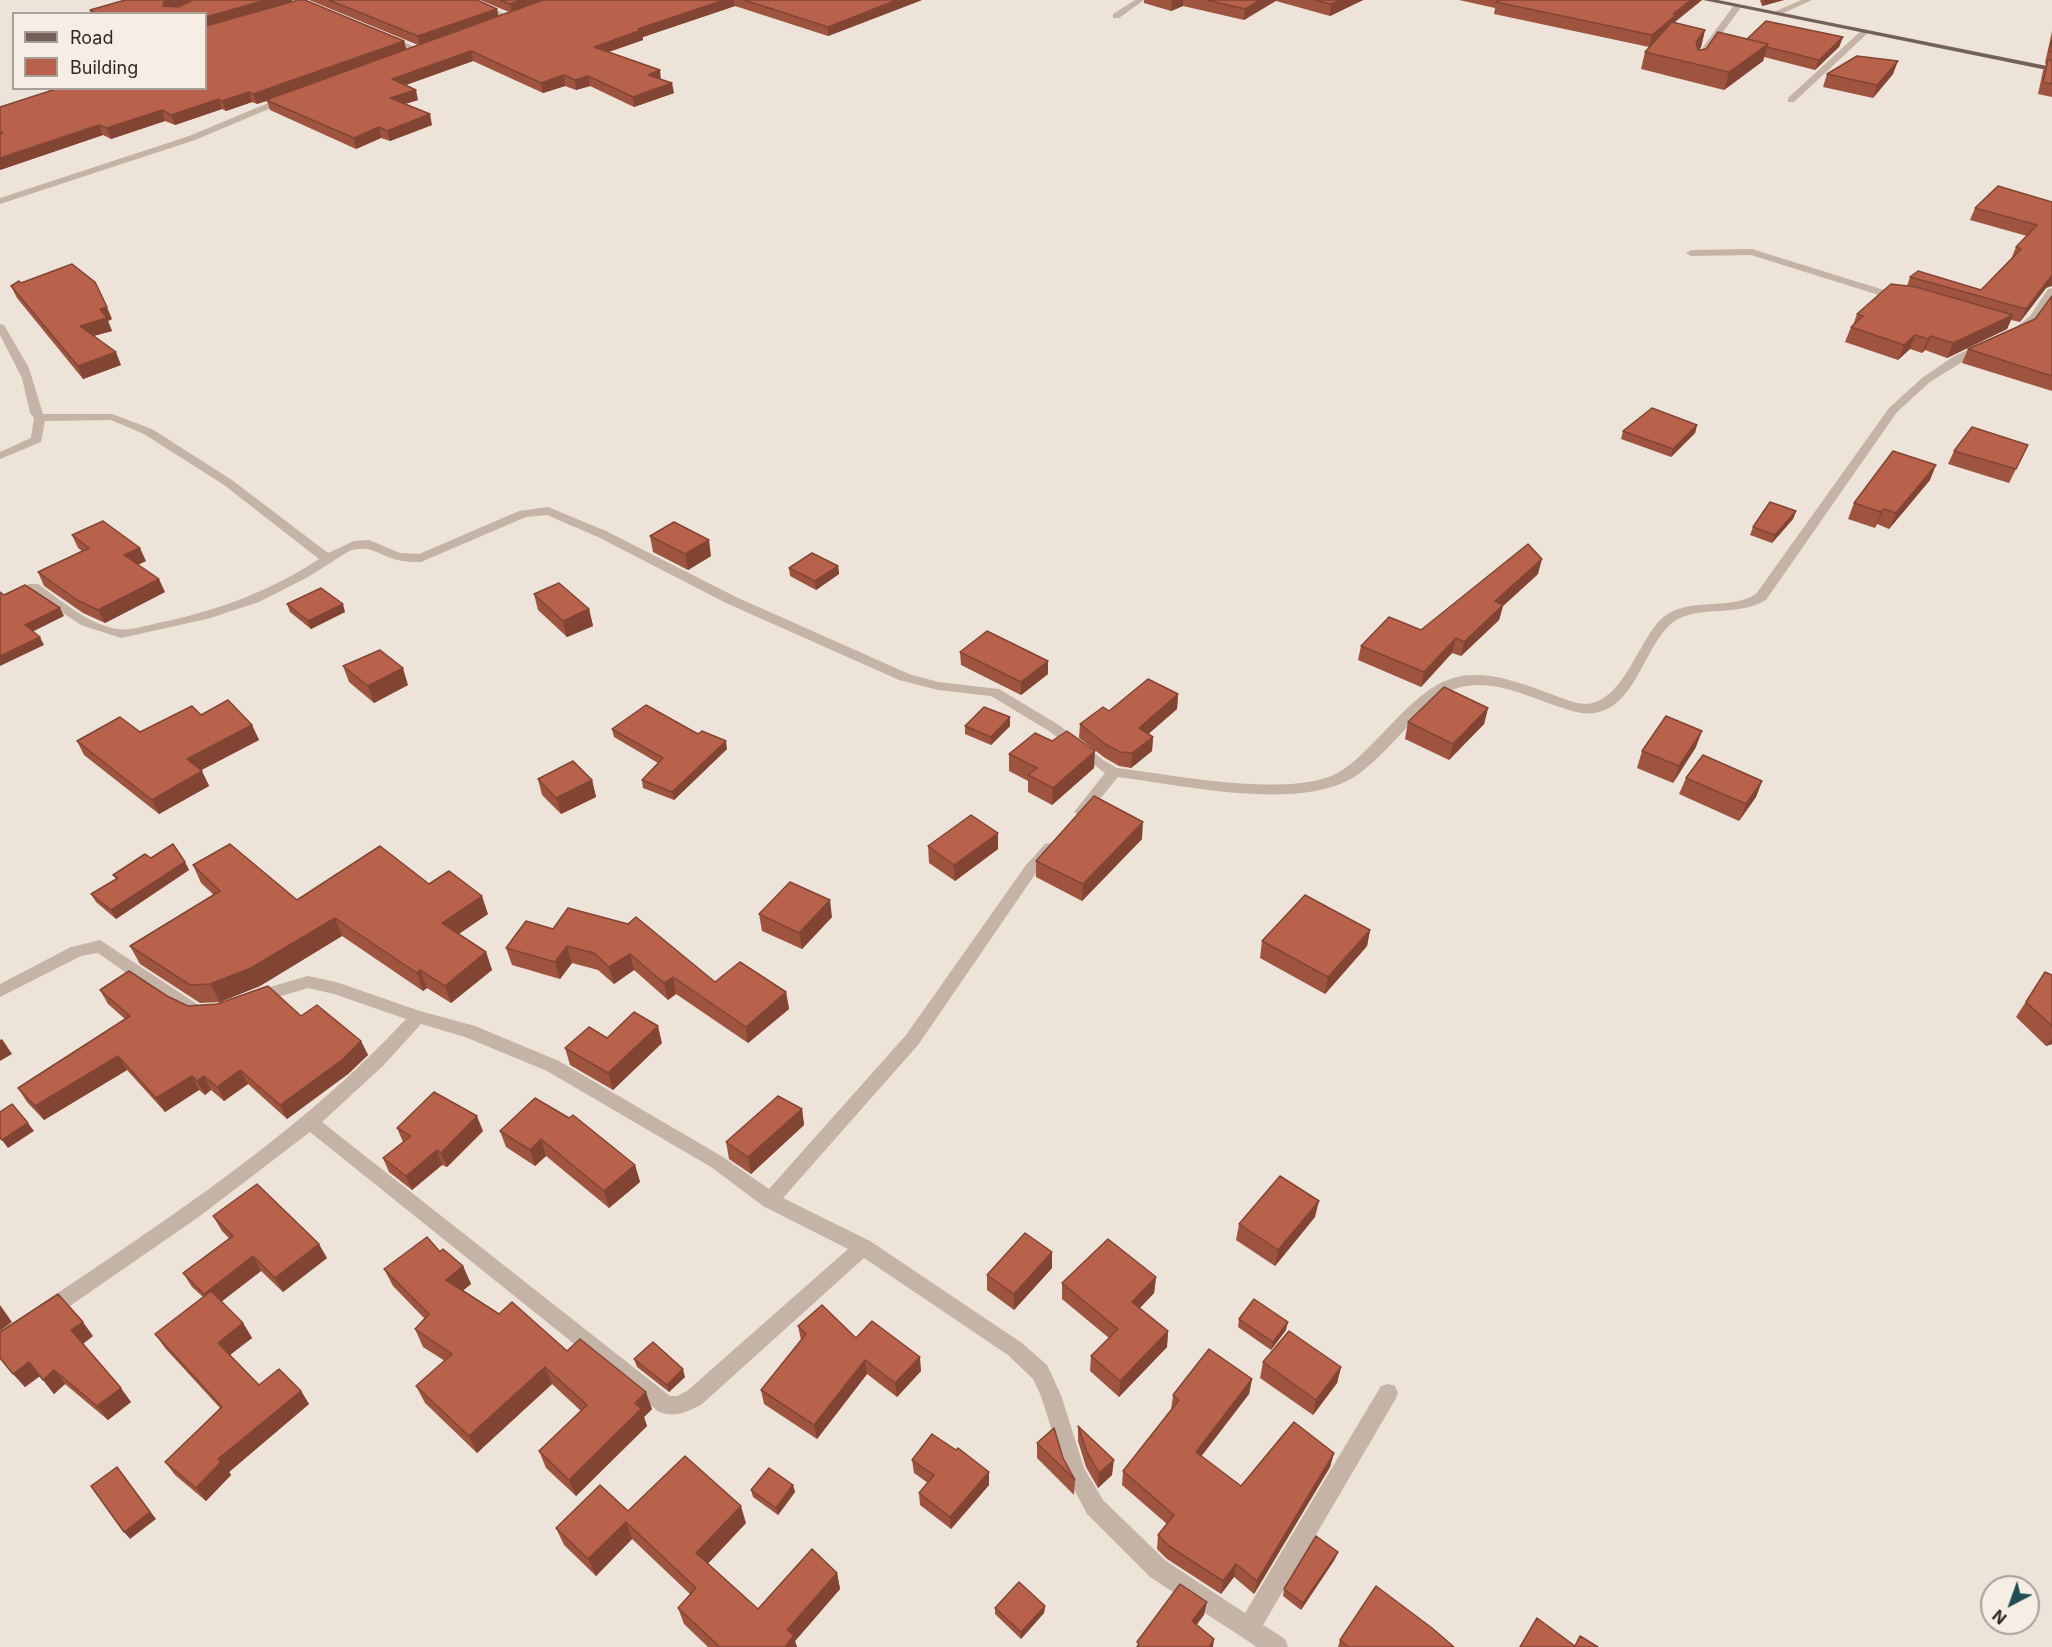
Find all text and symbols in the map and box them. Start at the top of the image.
legend [12,12,207,90]
text: Road [70,27,113,48]
text: Building [70,57,138,78]
north arrow [1980,1575,2040,1635]
text: N [1988,1606,2011,1629]

